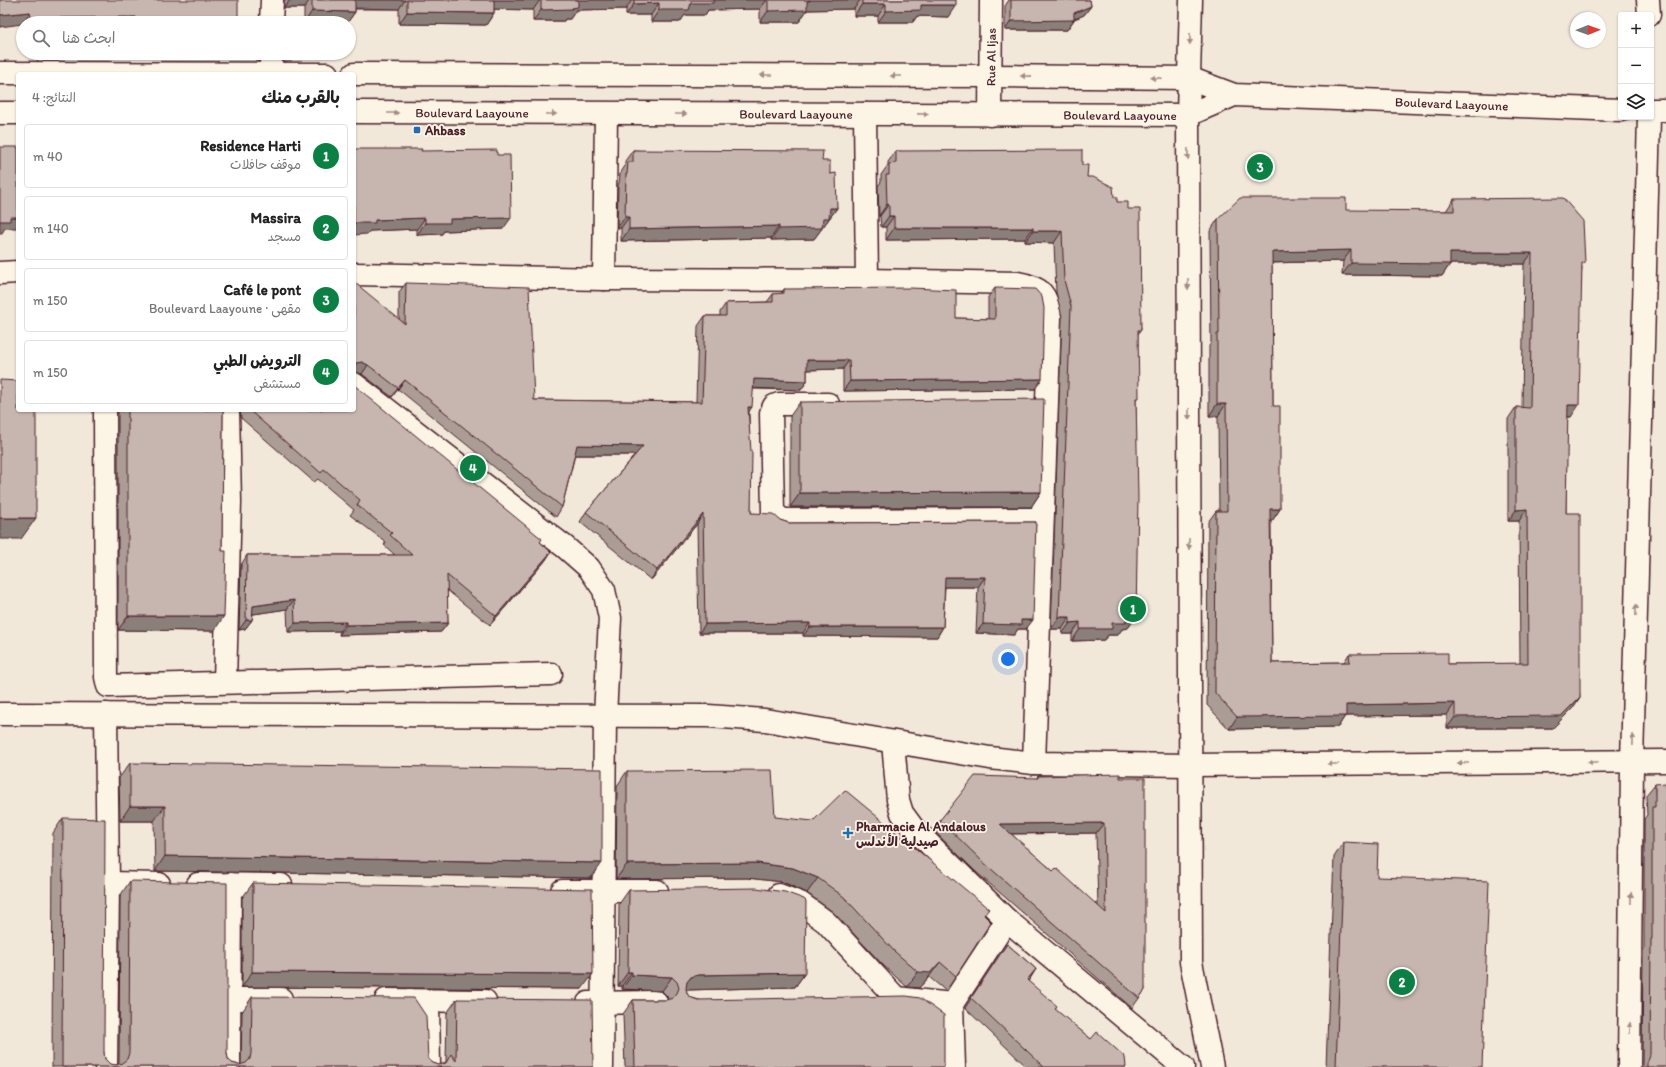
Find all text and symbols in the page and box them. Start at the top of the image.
north arrow [1570,12,1606,48]
map controls [1618,12,1654,120]
button: + [1618,12,1654,48]
search box [16,16,356,60]
icon: search [30,27,52,49]
street label: Rue Al Ijas [983,28,999,86]
text: ابحث هنا [62,29,116,47]
one-way arrow [1187,33,1193,46]
button: − [1618,48,1654,84]
one-way arrow [759,72,772,78]
one-way arrow [889,73,902,79]
one-way arrow [1019,73,1032,79]
one-way arrow [1149,75,1162,81]
button: layers [1618,84,1654,120]
text: بالقرب منك [262,87,340,107]
text: النتائج: 4 [32,90,76,105]
street label: Boulevard Laayoune [1395,94,1509,114]
street label: Boulevard Laayoune [415,105,529,121]
street label: Boulevard Laayoune [739,106,853,122]
street label: Boulevard Laayoune [1063,108,1177,123]
one-way arrow [387,109,399,116]
one-way arrow [545,111,558,117]
one-way arrow [675,111,688,117]
one-way arrow [917,111,930,117]
place label: Ahbass [424,123,466,138]
marker: Ahbass [412,125,422,135]
text: Residence Harti [200,137,301,155]
one-way arrow [1185,148,1191,161]
text: 40 m [33,149,63,164]
text: 1 [323,149,329,164]
pin: 3 [1247,152,1273,182]
text: موقف حافلات [230,157,301,172]
text: Massira [250,209,301,227]
text: 140 m [33,221,69,236]
text: 2 [323,221,329,236]
text: مسجد [268,229,301,244]
one-way arrow [1185,278,1191,291]
text: Café le pont [223,281,301,299]
text: 150 m [33,293,68,308]
text: 3 [322,293,330,308]
text: مقهى · Boulevard Laayoune [149,301,301,316]
text: الترويض الطبي [213,352,301,370]
text: 150 m [33,365,68,380]
text: 4 [322,365,330,380]
text: مستشفى [253,376,301,391]
one-way arrow [1186,408,1192,421]
pin: 4 [460,453,486,483]
one-way arrow [1186,538,1192,551]
pin: 1 [1120,594,1146,624]
one-way arrow [1633,603,1639,616]
your location [998,649,1018,669]
one-way arrow [1629,734,1636,746]
one-way arrow [1586,759,1599,765]
one-way arrow [1456,760,1469,766]
one-way arrow [1326,761,1339,767]
place label: Pharmacie Al Andalous صيدلية الأندلس [856,819,986,850]
marker: Pharmacie Al Andalous صيدلية الأندلس [843,828,853,838]
one-way arrow [1628,891,1634,904]
pin: 2 [1389,967,1415,997]
one-way arrow [1627,1021,1633,1034]

